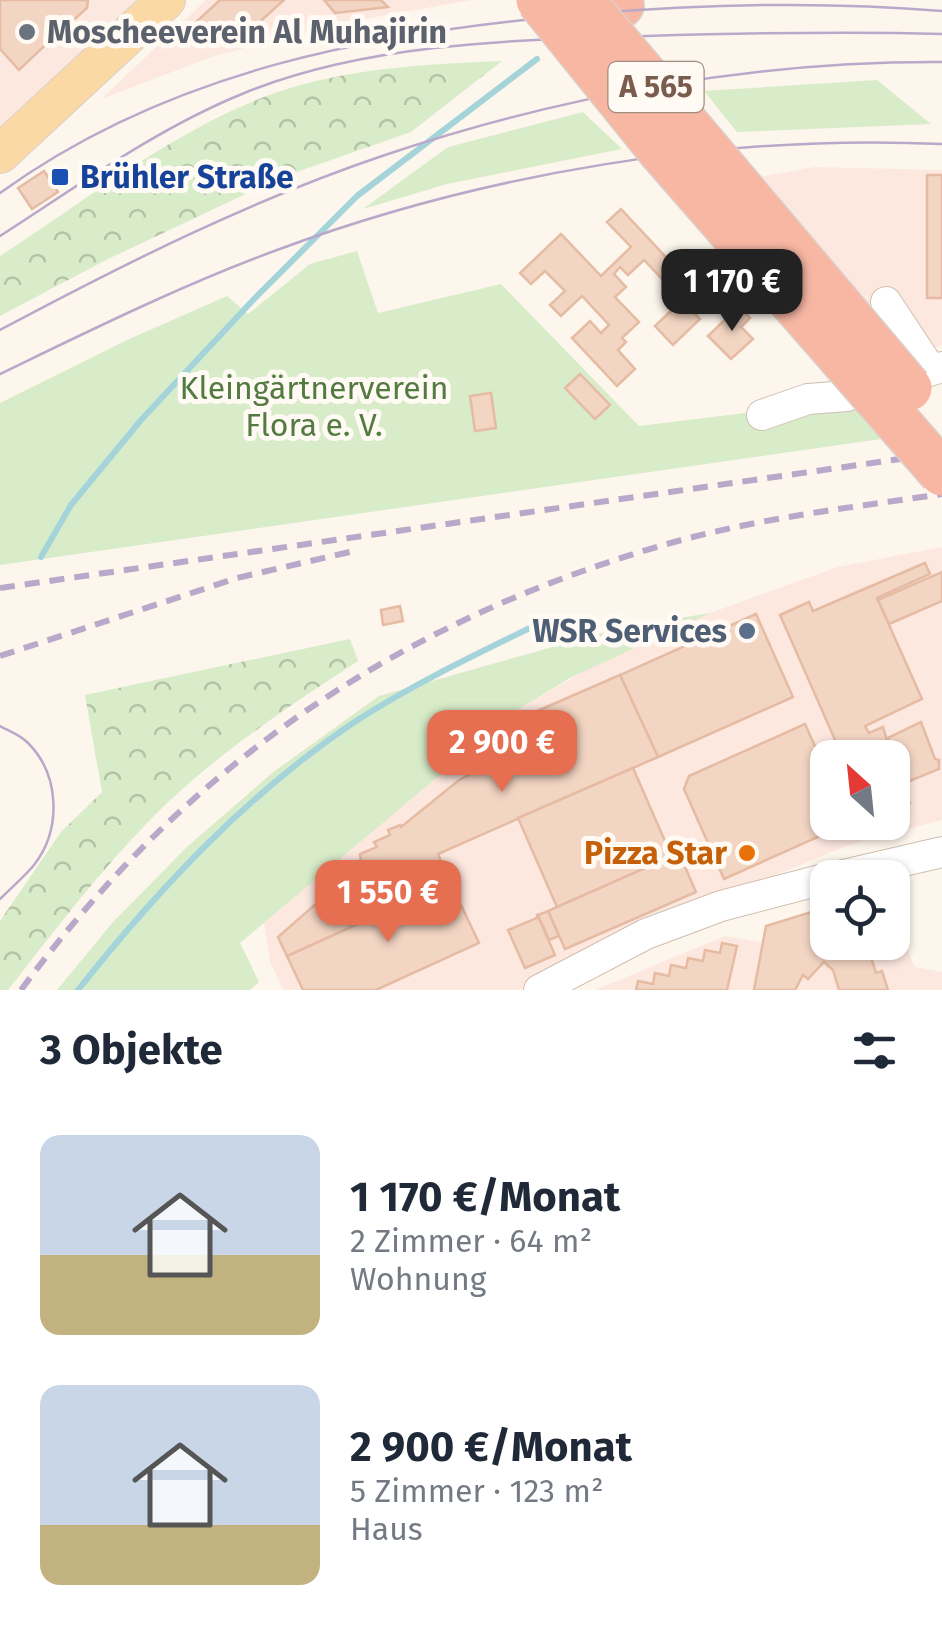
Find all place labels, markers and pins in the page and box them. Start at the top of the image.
place label: Moscheeverein Al Muhajirin [47,13,447,51]
marker: Moscheeverein Al Muhajirin [16,21,38,43]
place label: Brühler Straße [80,158,294,196]
marker: Brühler Straße [49,166,71,188]
pin: 1 170 € [640,249,824,334]
place label: WSR Services [533,612,727,650]
marker: WSR Services [736,620,758,642]
pin: 2 900 € [410,710,594,795]
place label: Pizza Star [584,834,727,872]
marker: Pizza Star [736,842,758,864]
pin: 1 550 € [296,860,480,945]

